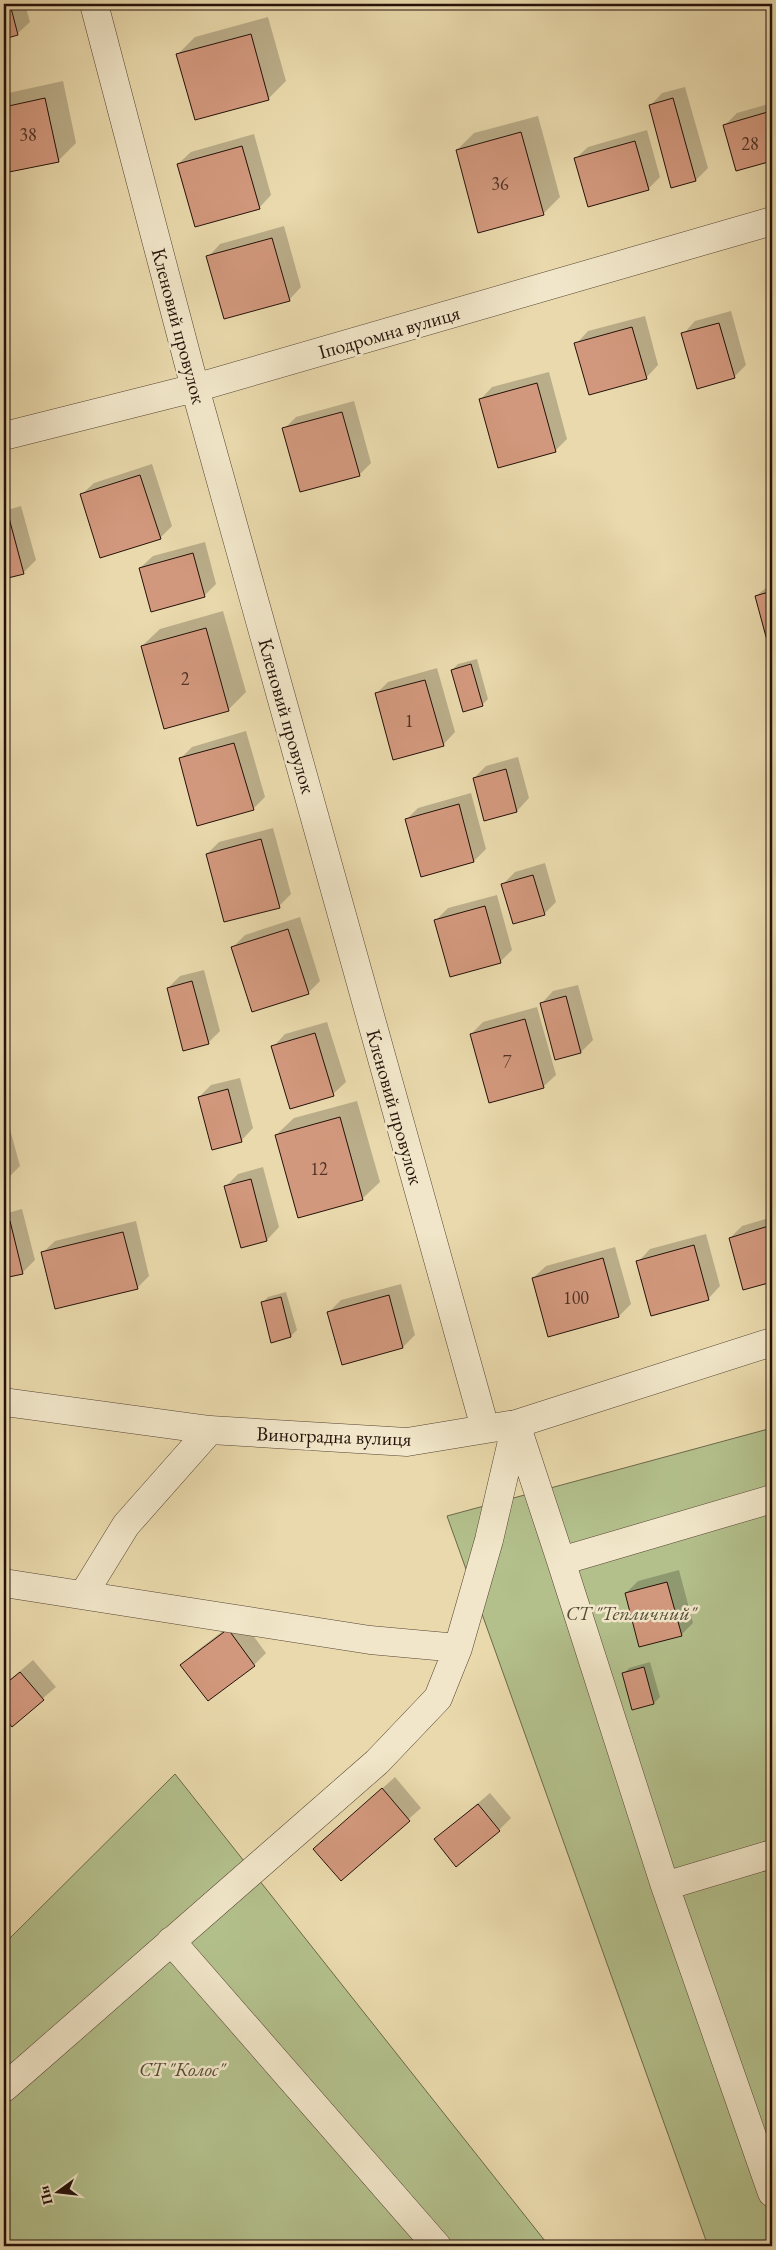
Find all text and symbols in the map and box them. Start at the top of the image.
house number: 38 [19,123,37,146]
house number: 28 [741,132,759,155]
house number: 36 [491,172,509,195]
street label: Кленовий провулок [146,245,212,407]
street label: Іподромна вулиця [315,299,463,365]
street label: Кленовий провулок [252,635,322,797]
house number: 2 [181,667,190,690]
house number: 1 [405,709,413,732]
street label: Кленовий провулок [360,1026,430,1188]
house number: 7 [503,1050,512,1073]
house number: 12 [310,1157,328,1180]
house number: 100 [563,1286,589,1309]
street label: Виноградна вулиця [256,1420,412,1452]
park label: СТ "Тепличний" [566,1600,699,1626]
park label: СТ "Колос" [139,2056,227,2082]
north arrow [32,2168,82,2218]
text: Пн [34,2184,57,2207]

